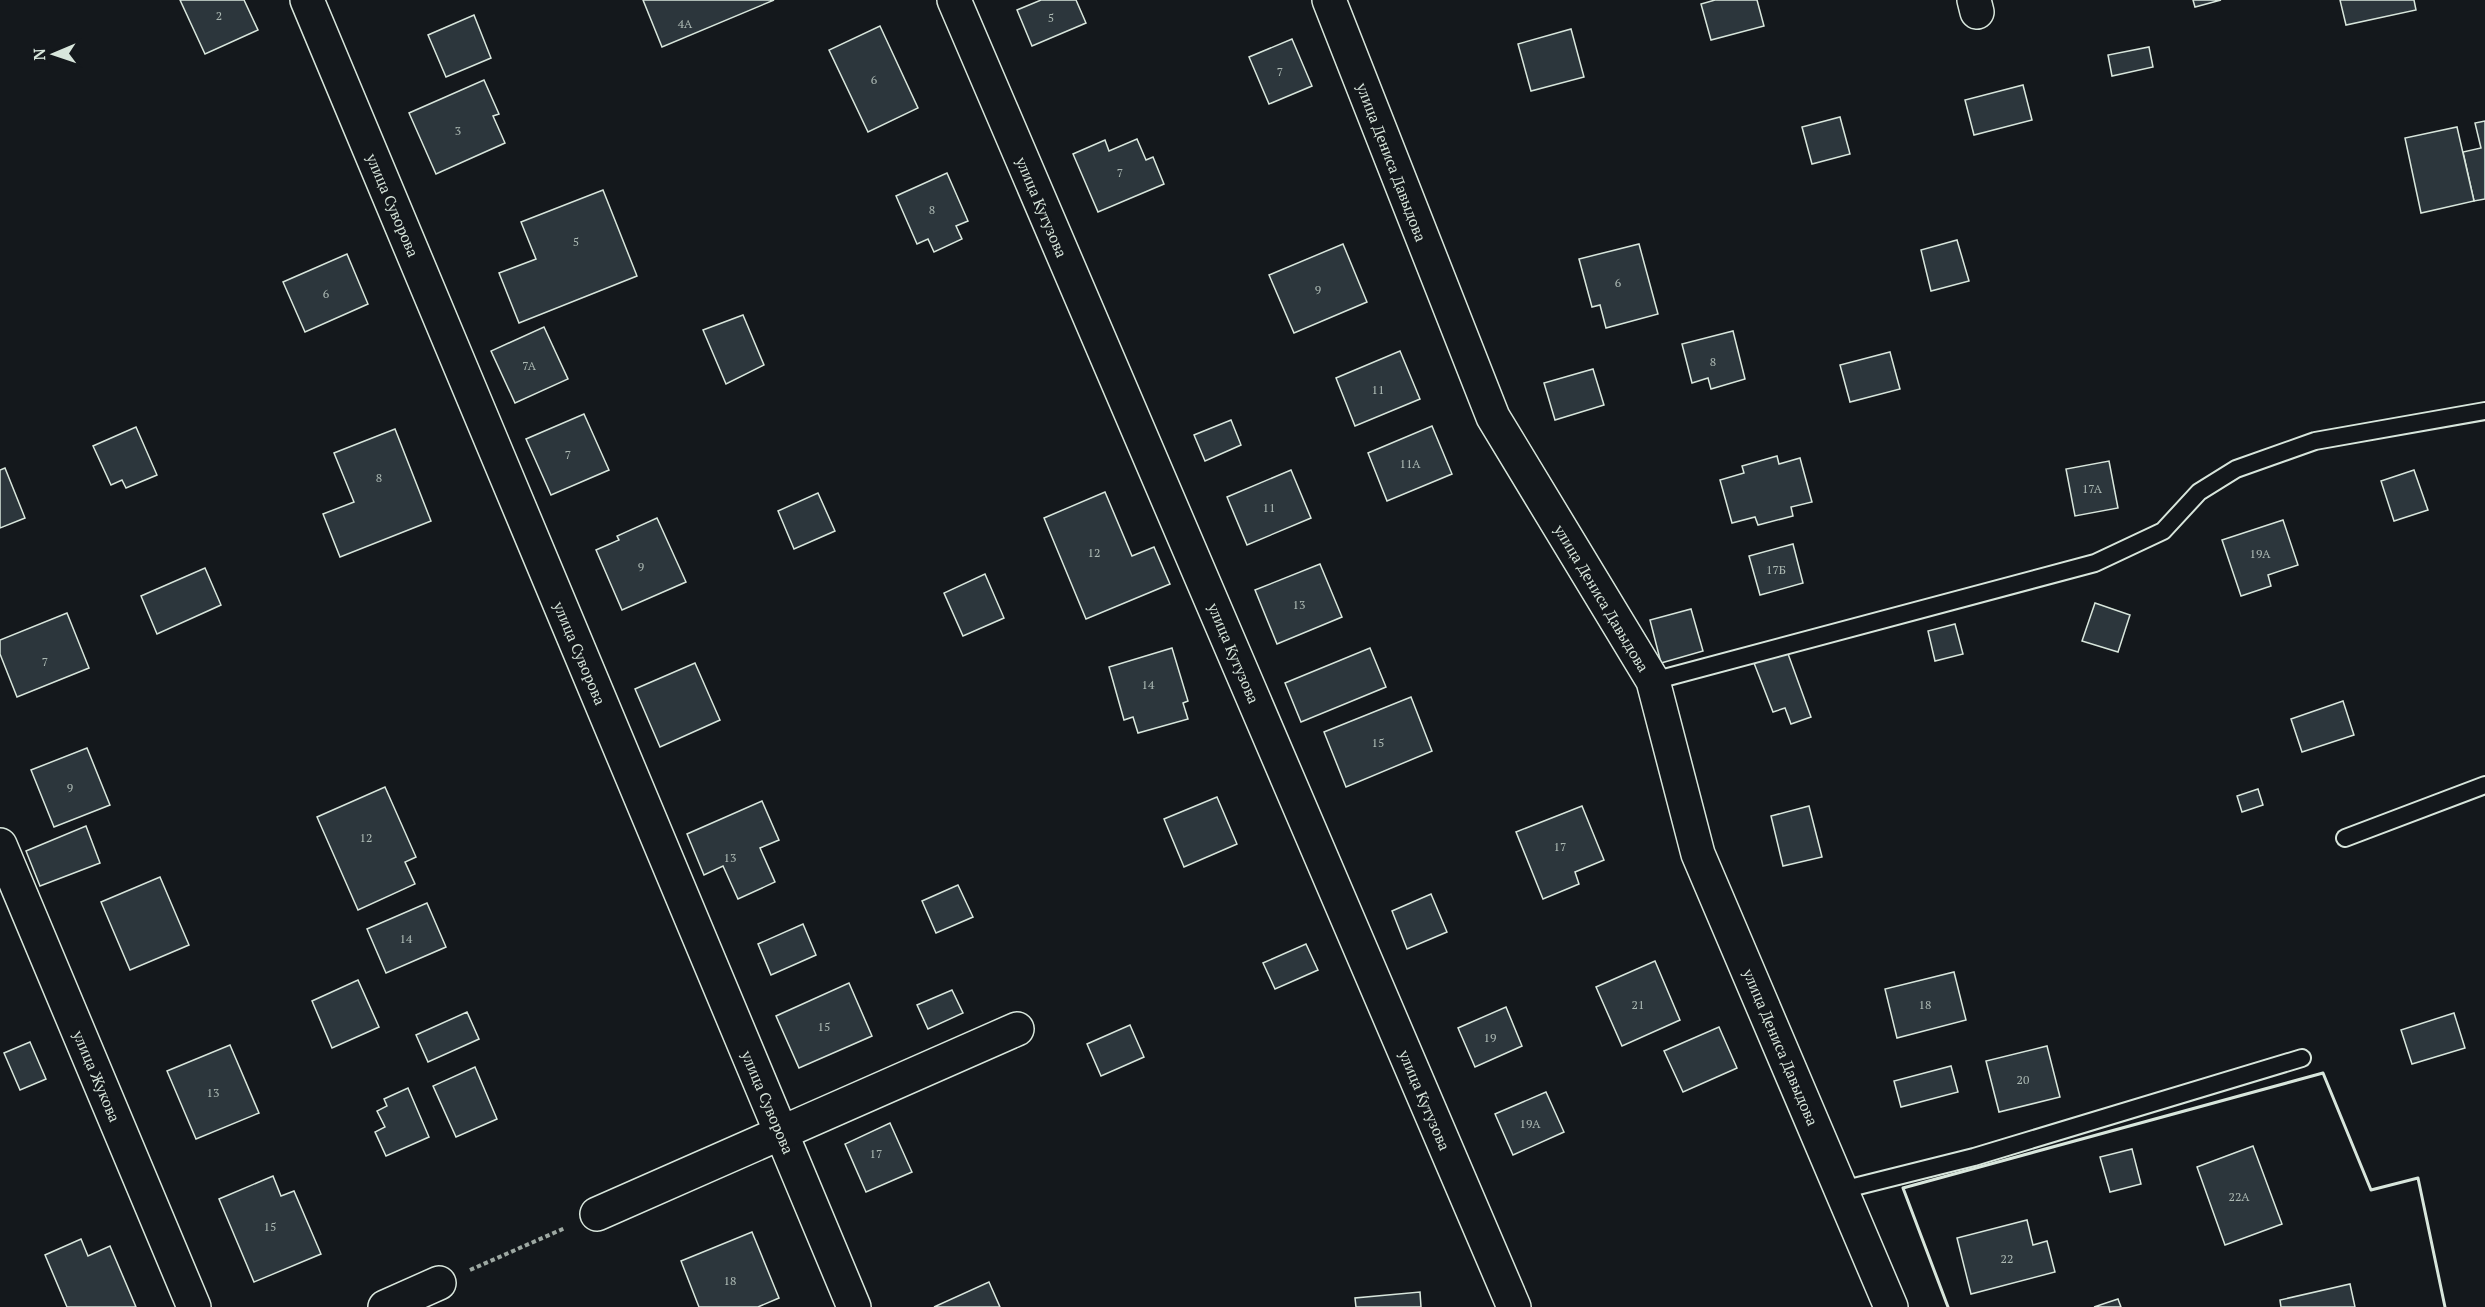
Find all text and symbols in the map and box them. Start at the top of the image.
house number: 2 [216,8,222,23]
house number: 5 [1048,10,1054,25]
house number: 4А [678,16,693,31]
north arrow [24,24,84,84]
text: N [28,48,50,61]
house number: 7 [1277,64,1283,79]
house number: 6 [871,72,878,87]
street label: улица Дениса Давыдова [1352,79,1432,245]
house number: 3 [455,123,461,138]
street label: улица Суворова [362,149,424,260]
street label: улица Кутузова [1011,153,1072,261]
house number: 7 [1117,165,1123,180]
house number: 8 [929,202,935,217]
house number: 5 [573,234,579,249]
house number: 6 [1615,275,1622,290]
house number: 9 [1315,282,1321,297]
house number: 6 [323,286,330,301]
house number: 8 [1710,354,1716,369]
house number: 7А [522,358,537,373]
house number: 11 [1372,382,1384,397]
house number: 7 [565,447,571,462]
house number: 11А [1400,456,1421,471]
house number: 8 [376,470,382,485]
house number: 17А [2082,481,2103,496]
house number: 11 [1263,500,1275,515]
street label: улица Дениса Давыдова [1550,520,1654,676]
house number: 12 [1088,545,1100,560]
house number: 19А [2250,546,2271,561]
house number: 9 [638,559,644,574]
house number: 17Б [1766,562,1786,577]
street label: улица Суворова [549,597,611,708]
house number: 13 [1293,597,1305,612]
street label: улица Кутузова [1203,599,1264,707]
house number: 7 [42,654,48,669]
house number: 14 [1142,677,1155,692]
house number: 15 [1372,735,1384,750]
house number: 9 [67,780,73,795]
house number: 12 [360,830,372,845]
house number: 17 [1554,839,1566,854]
house number: 13 [724,850,736,865]
house number: 14 [400,931,413,946]
street label: улица Дениса Давыдова [1739,965,1823,1129]
house number: 21 [1632,997,1644,1012]
house number: 18 [1919,997,1931,1012]
house number: 15 [818,1019,830,1034]
street label: улица Жукова [68,1026,125,1125]
house number: 19 [1484,1030,1496,1045]
street label: улица Суворова [737,1046,799,1157]
street label: улица Кутузова [1394,1046,1455,1154]
house number: 20 [2017,1072,2029,1087]
house number: 13 [207,1085,219,1100]
house number: 19А [1520,1116,1541,1131]
house number: 17 [870,1146,882,1161]
house number: 22А [2229,1189,2250,1204]
house number: 15 [264,1219,276,1234]
house number: 22 [2001,1251,2013,1266]
house number: 18 [724,1273,736,1288]

